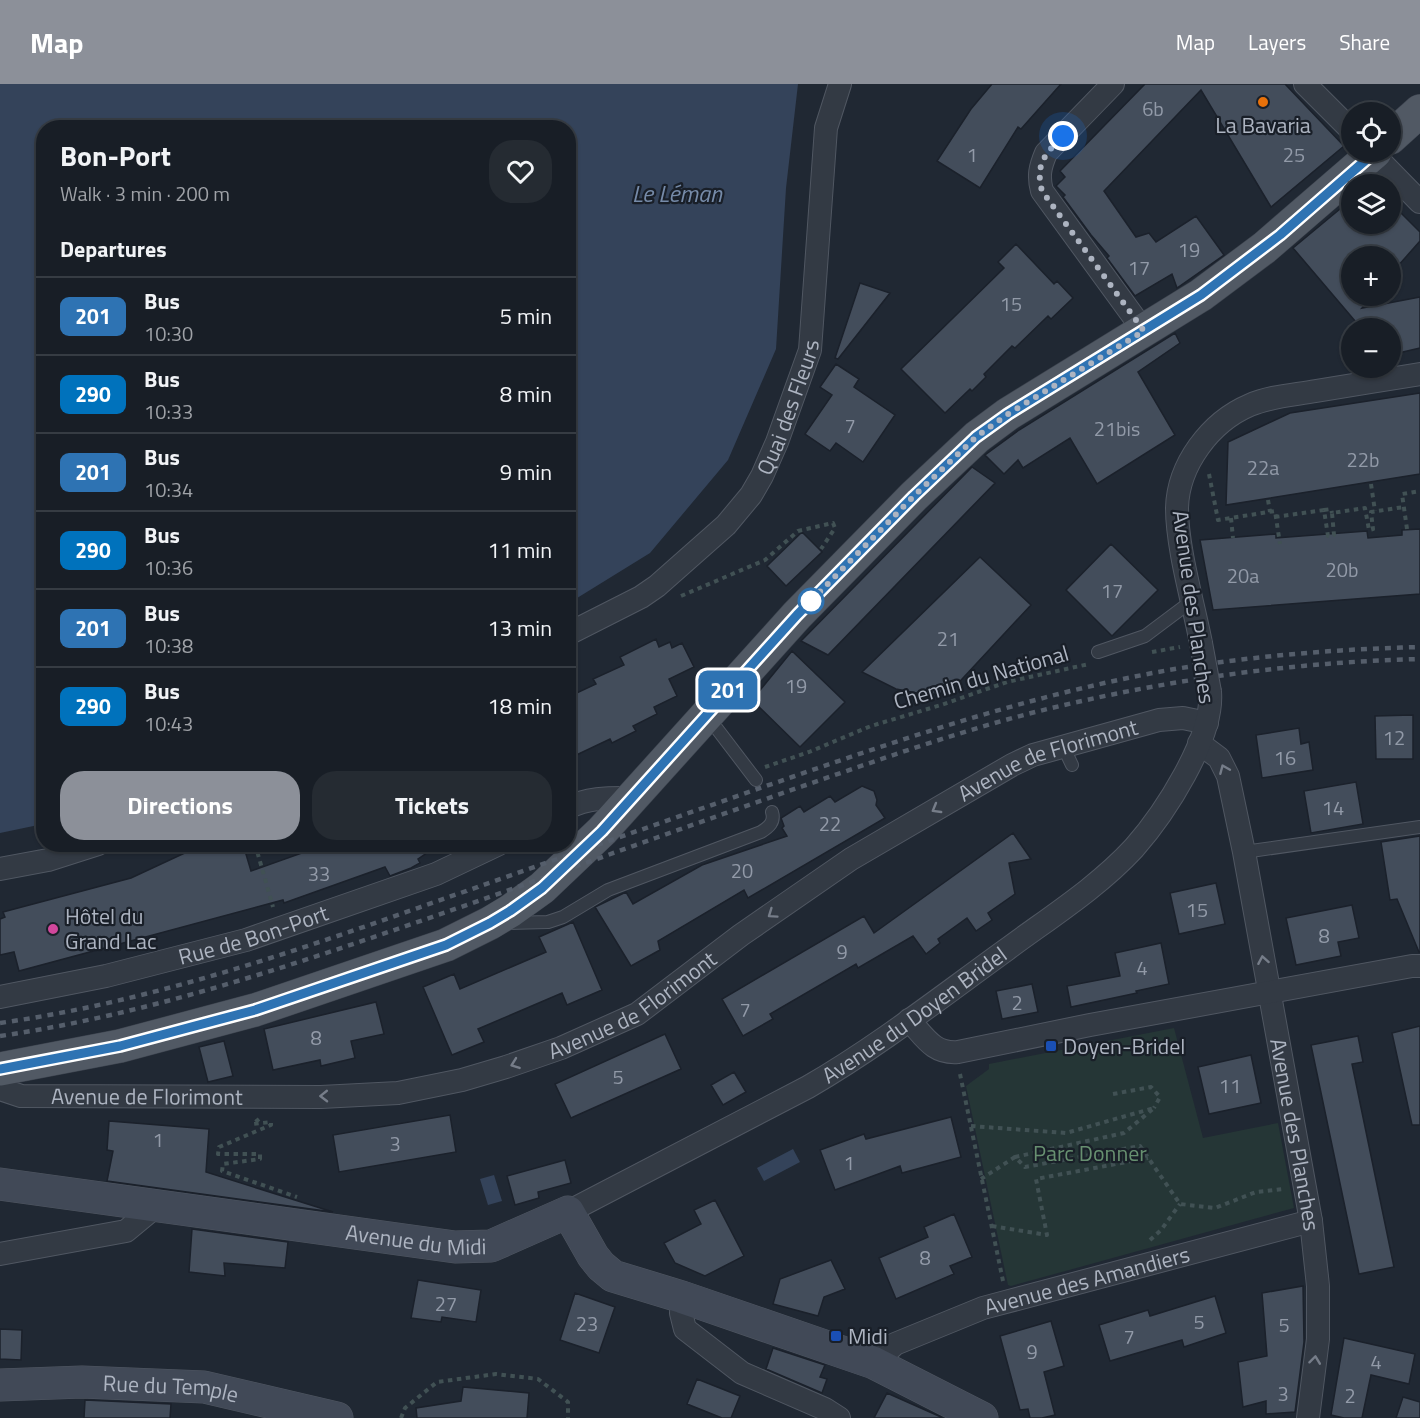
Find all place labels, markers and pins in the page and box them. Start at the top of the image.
marker: La Bavaria [1256,95,1270,109]
place label: La Bavaria [1215,108,1311,142]
unlabelled marker [798,588,824,614]
place label: Hôtel du Grand Lac [65,899,157,958]
marker: Hôtel du Grand Lac [46,922,60,936]
place label: Doyen-Bridel [1063,1029,1185,1063]
marker: Doyen-Bridel [1044,1039,1058,1053]
place label: Midi [848,1319,888,1353]
marker: Midi [829,1329,843,1343]

